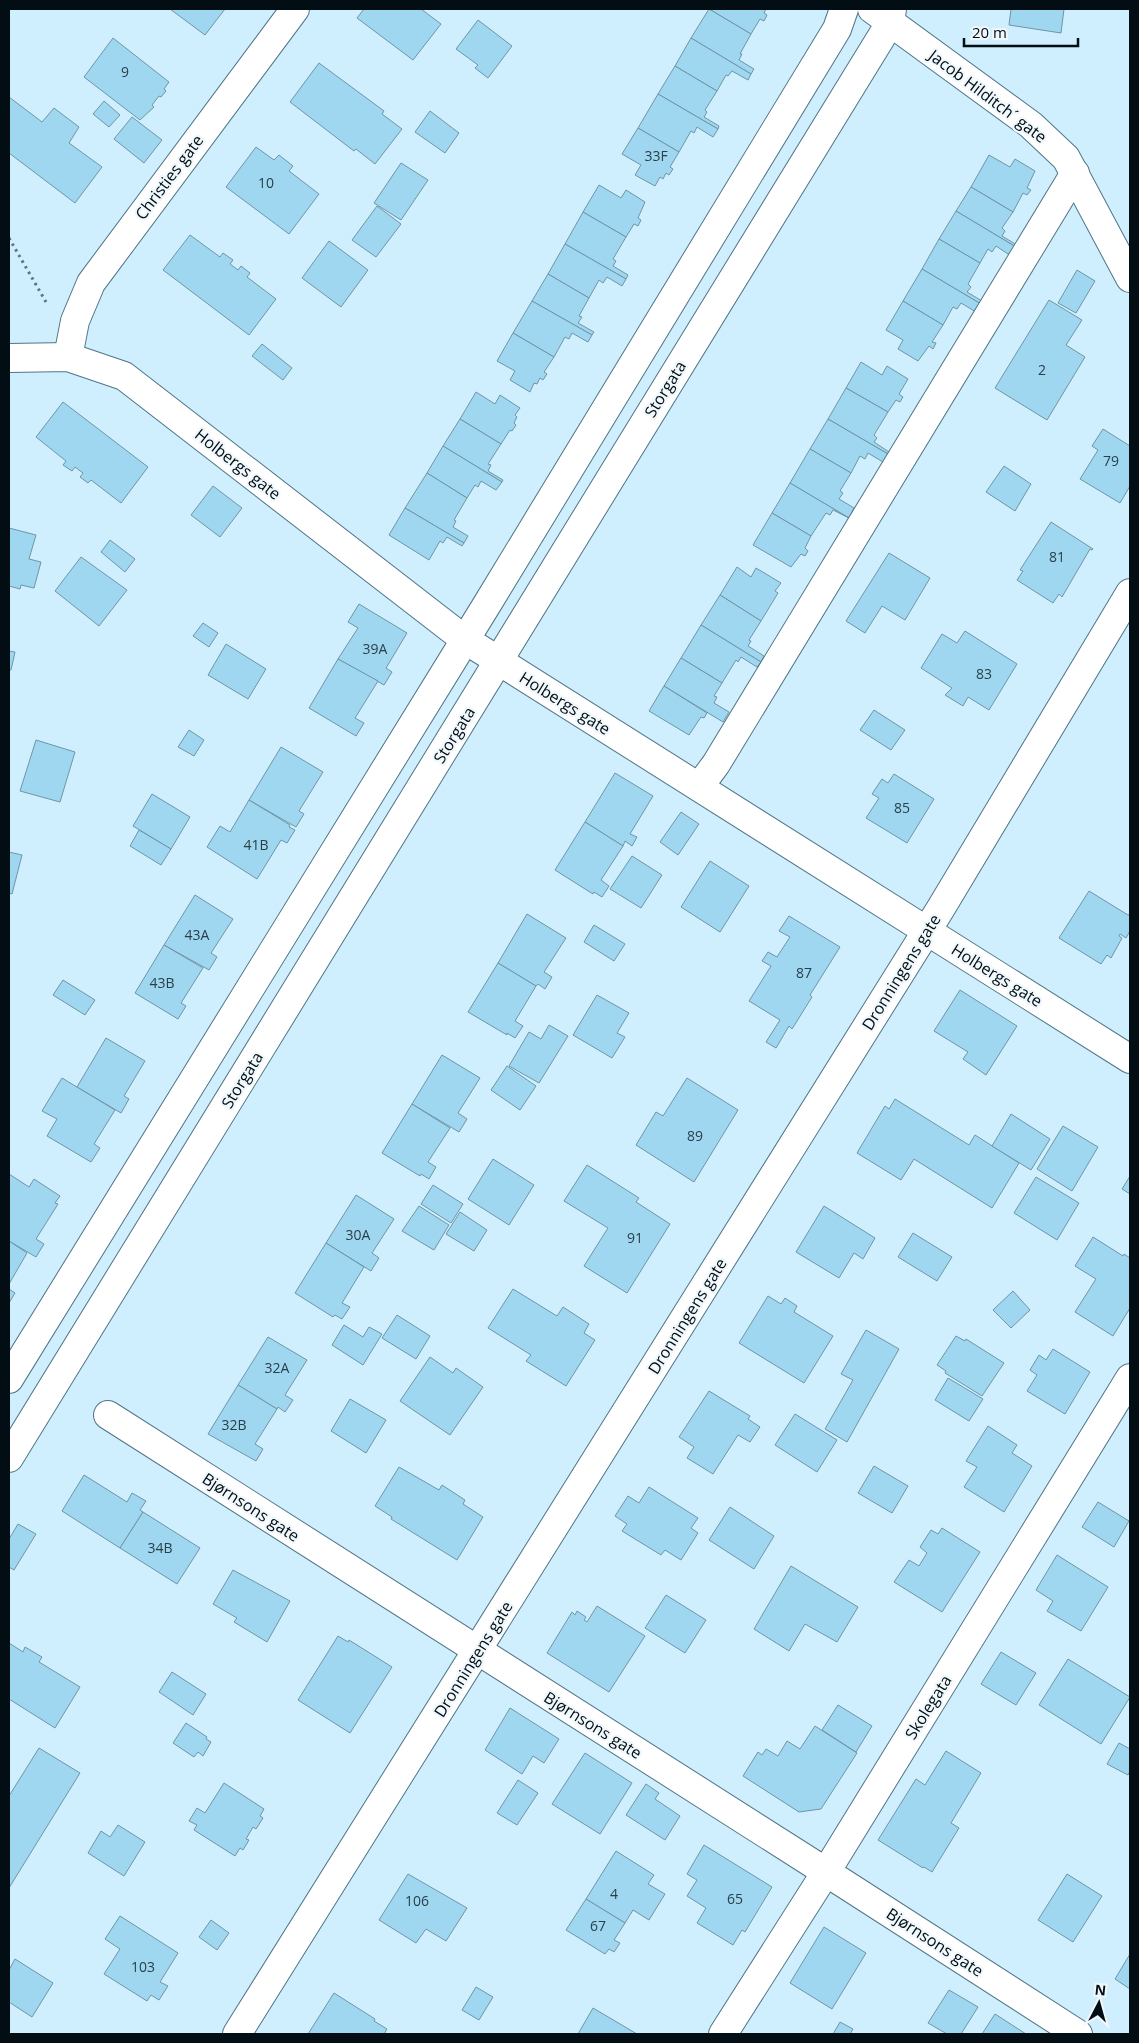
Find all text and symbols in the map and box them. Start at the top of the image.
scale bar [964,15,1078,47]
text: 20 m [972,22,1007,42]
street label: Jacob Hilditch´ gate [923,43,1051,148]
house number: 9 [121,62,129,81]
street label: Christies gate [130,130,208,224]
house number: 33F [644,146,668,165]
house number: 10 [258,173,274,192]
street label: Storgata [639,357,691,421]
house number: 2 [1038,360,1046,379]
street label: Holbergs gate [190,423,286,505]
house number: 79 [1103,451,1119,470]
house number: 81 [1049,547,1065,566]
house number: 39A [363,639,388,658]
house number: 83 [976,664,992,683]
street label: Holbergs gate [515,666,615,740]
street label: Storgata [428,703,480,767]
house number: 85 [894,798,910,817]
house number: 41B [243,835,269,854]
street label: Dronningens gate [856,910,946,1034]
house number: 43A [185,925,210,944]
street label: Holbergs gate [947,938,1047,1012]
house number: 87 [796,963,812,982]
house number: 43B [149,973,175,992]
street label: Storgata [216,1048,268,1112]
house number: 89 [687,1126,703,1145]
house number: 30A [346,1225,371,1244]
house number: 91 [627,1228,643,1247]
street label: Dronningens gate [642,1254,732,1378]
house number: 32A [265,1358,290,1377]
house number: 32B [221,1415,247,1434]
street label: Bjørnsons gate [198,1467,304,1547]
house number: 34B [147,1538,173,1557]
street label: Dronningens gate [428,1597,518,1721]
street label: Skolegata [900,1671,956,1743]
street label: Bjørnsons gate [540,1686,646,1764]
house number: 4 [610,1884,618,1903]
house number: 65 [727,1889,743,1908]
house number: 106 [405,1891,429,1910]
street label: Bjørnsons gate [882,1902,988,1982]
house number: 67 [590,1916,606,1935]
house number: 103 [131,1957,155,1976]
north arrow [1074,1978,1124,2028]
text: N [1094,1980,1107,2000]

